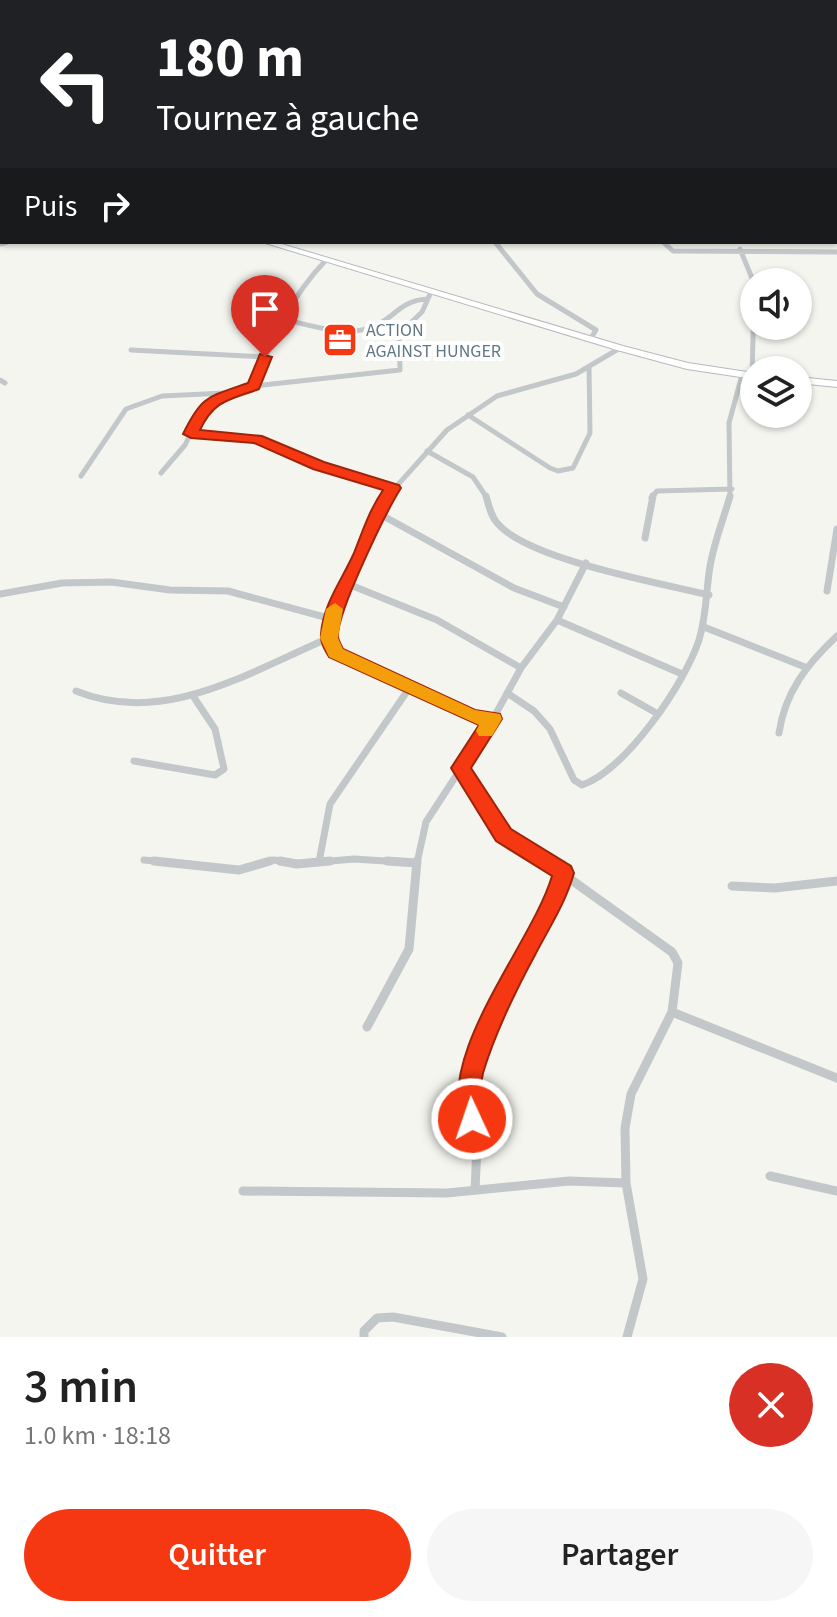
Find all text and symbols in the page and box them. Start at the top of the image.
text: 180 m [156,19,304,98]
icon: left [24,32,128,136]
text: Tournez à gauche [156,93,419,144]
icon: right [93,184,137,228]
text: Puis [24,185,77,228]
map controls [740,268,812,428]
button: sound [740,268,812,340]
pin [231,275,299,357]
icon: arrive [243,287,287,331]
place label: ACTION AGAINST HUNGER [366,318,501,364]
office icon: ACTION AGAINST HUNGER [321,321,359,359]
button: layers [740,356,812,428]
position arrow [430,1077,514,1161]
text: 3 min [24,1353,138,1421]
button: close [729,1363,813,1447]
text: 1.0 km · 18:18 [24,1417,171,1454]
button: Quitter [24,1509,411,1601]
button: Partager [427,1509,813,1601]

